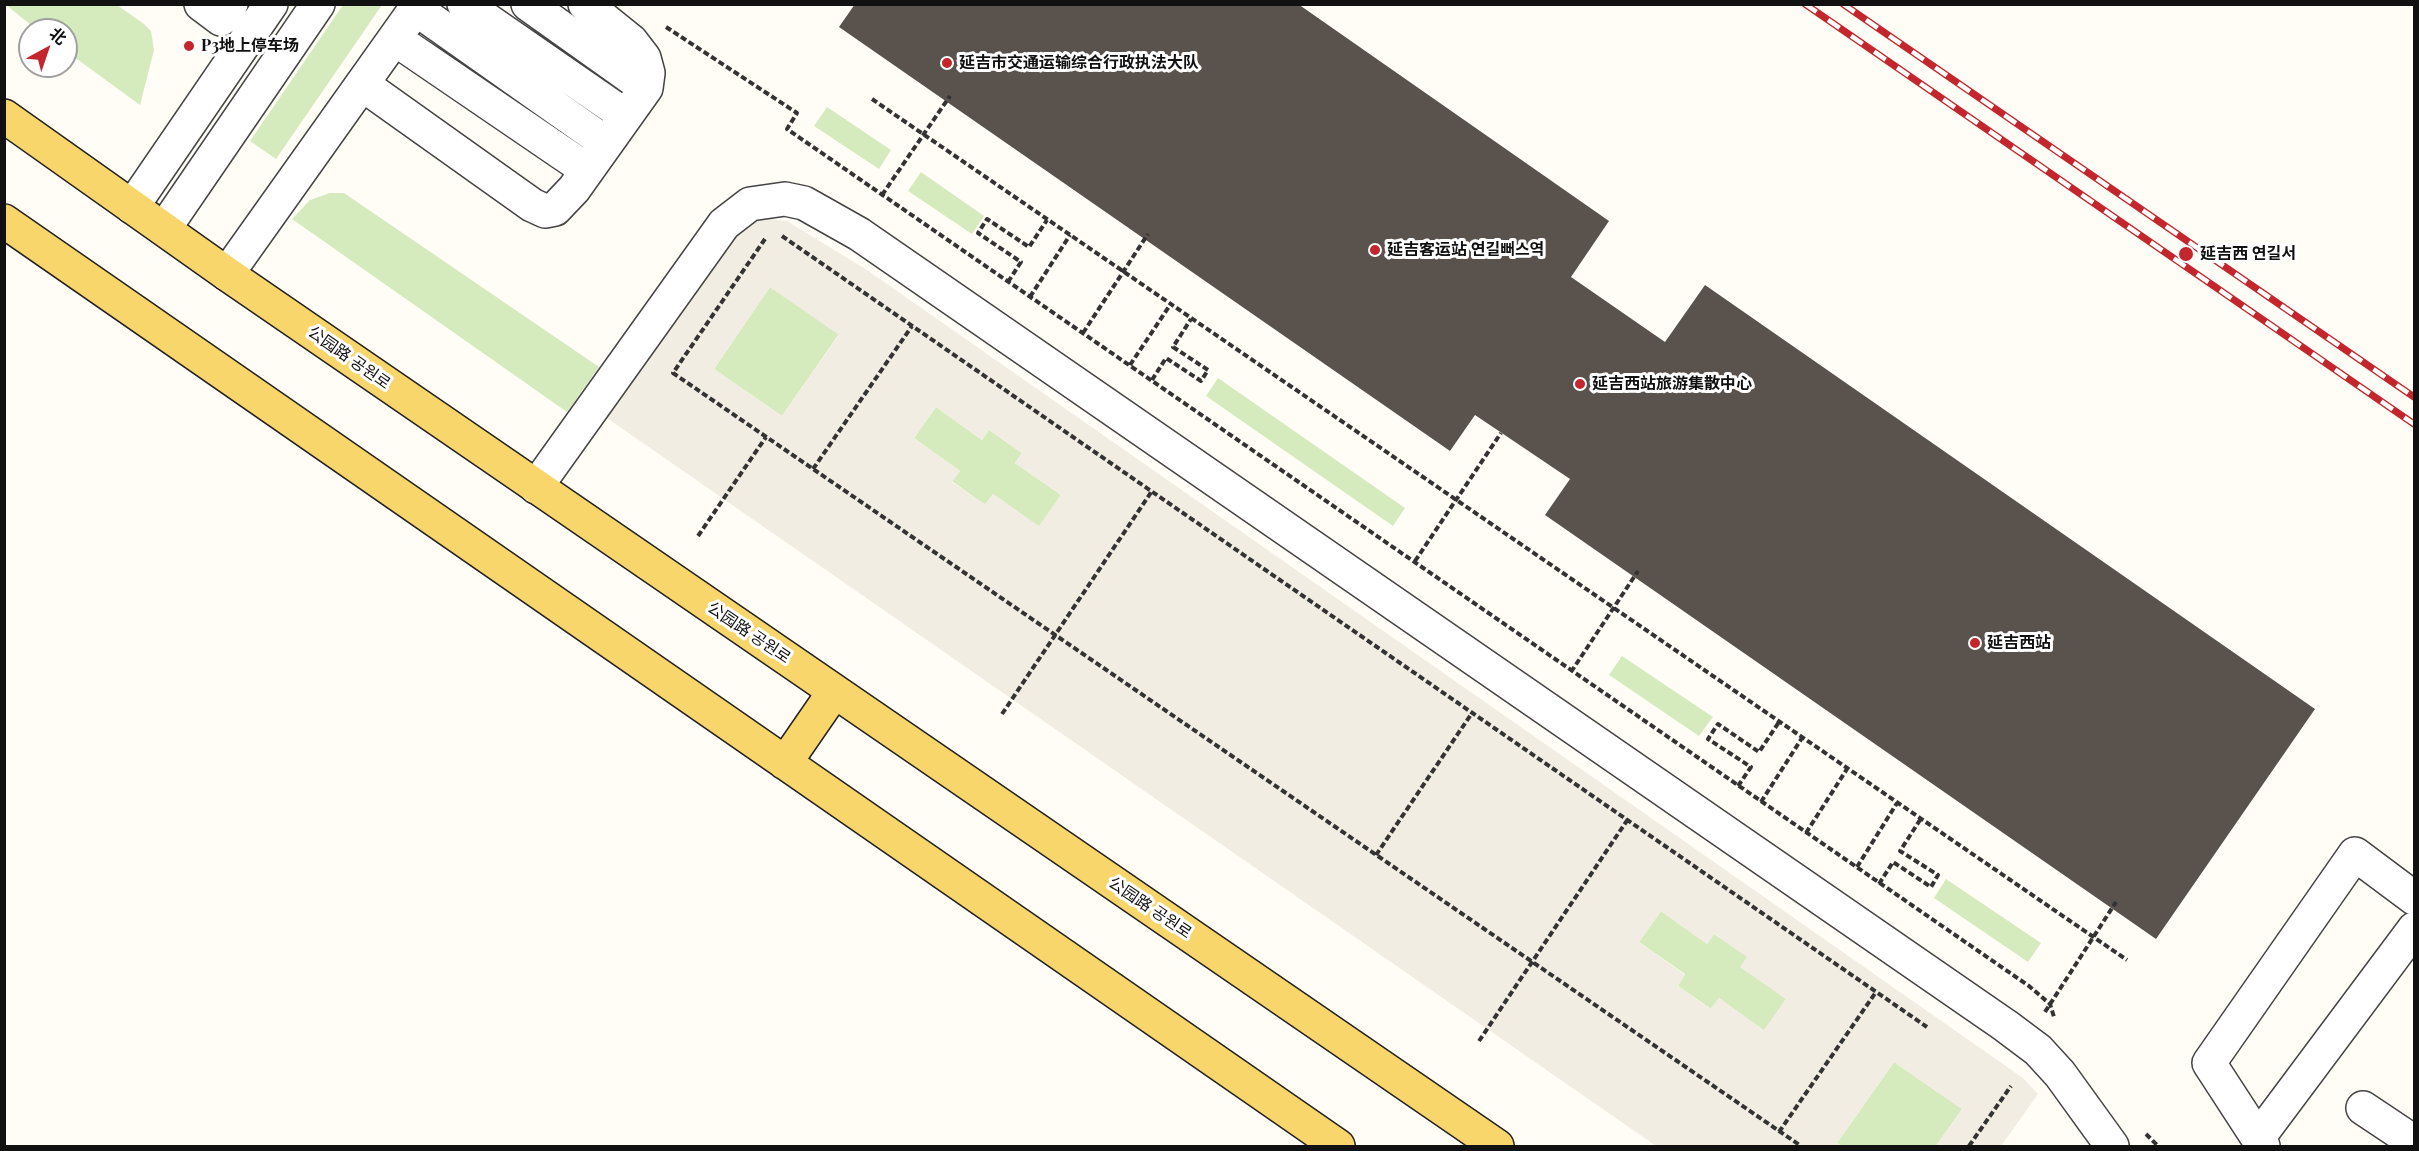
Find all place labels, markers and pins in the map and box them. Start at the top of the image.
place label: P3地上停车场 [201,36,299,56]
marker: P3地上停车场 [182,39,196,53]
place label: 延吉市交通运输综合行政执法大队 [959,53,1199,73]
marker: 延吉市交通运输综合行政执法大队 [940,56,954,70]
place label: 延吉客运站 연길뻐스역 [1387,240,1544,260]
marker: 延吉客运站 연길뻐스역 [1368,243,1382,257]
place label: 延吉西 연길서 [2200,244,2296,264]
marker: 延吉西 연길서 [2177,245,2195,263]
place label: 延吉西站旅游集散中心 [1592,374,1752,394]
marker: 延吉西站旅游集散中心 [1573,377,1587,391]
place label: 延吉西站 [1987,633,2051,653]
marker: 延吉西站 [1968,636,1982,650]

